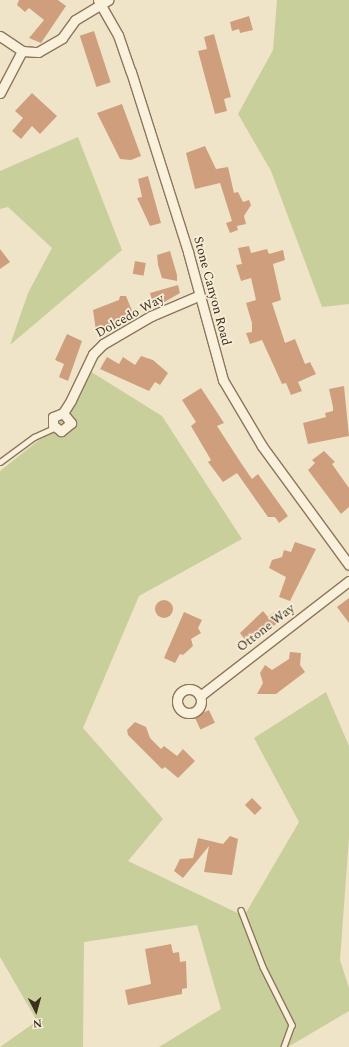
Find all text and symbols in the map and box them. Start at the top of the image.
street label: Stone Canyon Road [190,235,234,347]
street label: Dolcedo Way [93,291,167,341]
street label: Ottone Way [234,601,298,655]
north arrow [16,991,56,1031]
text: N [32,1015,43,1032]

